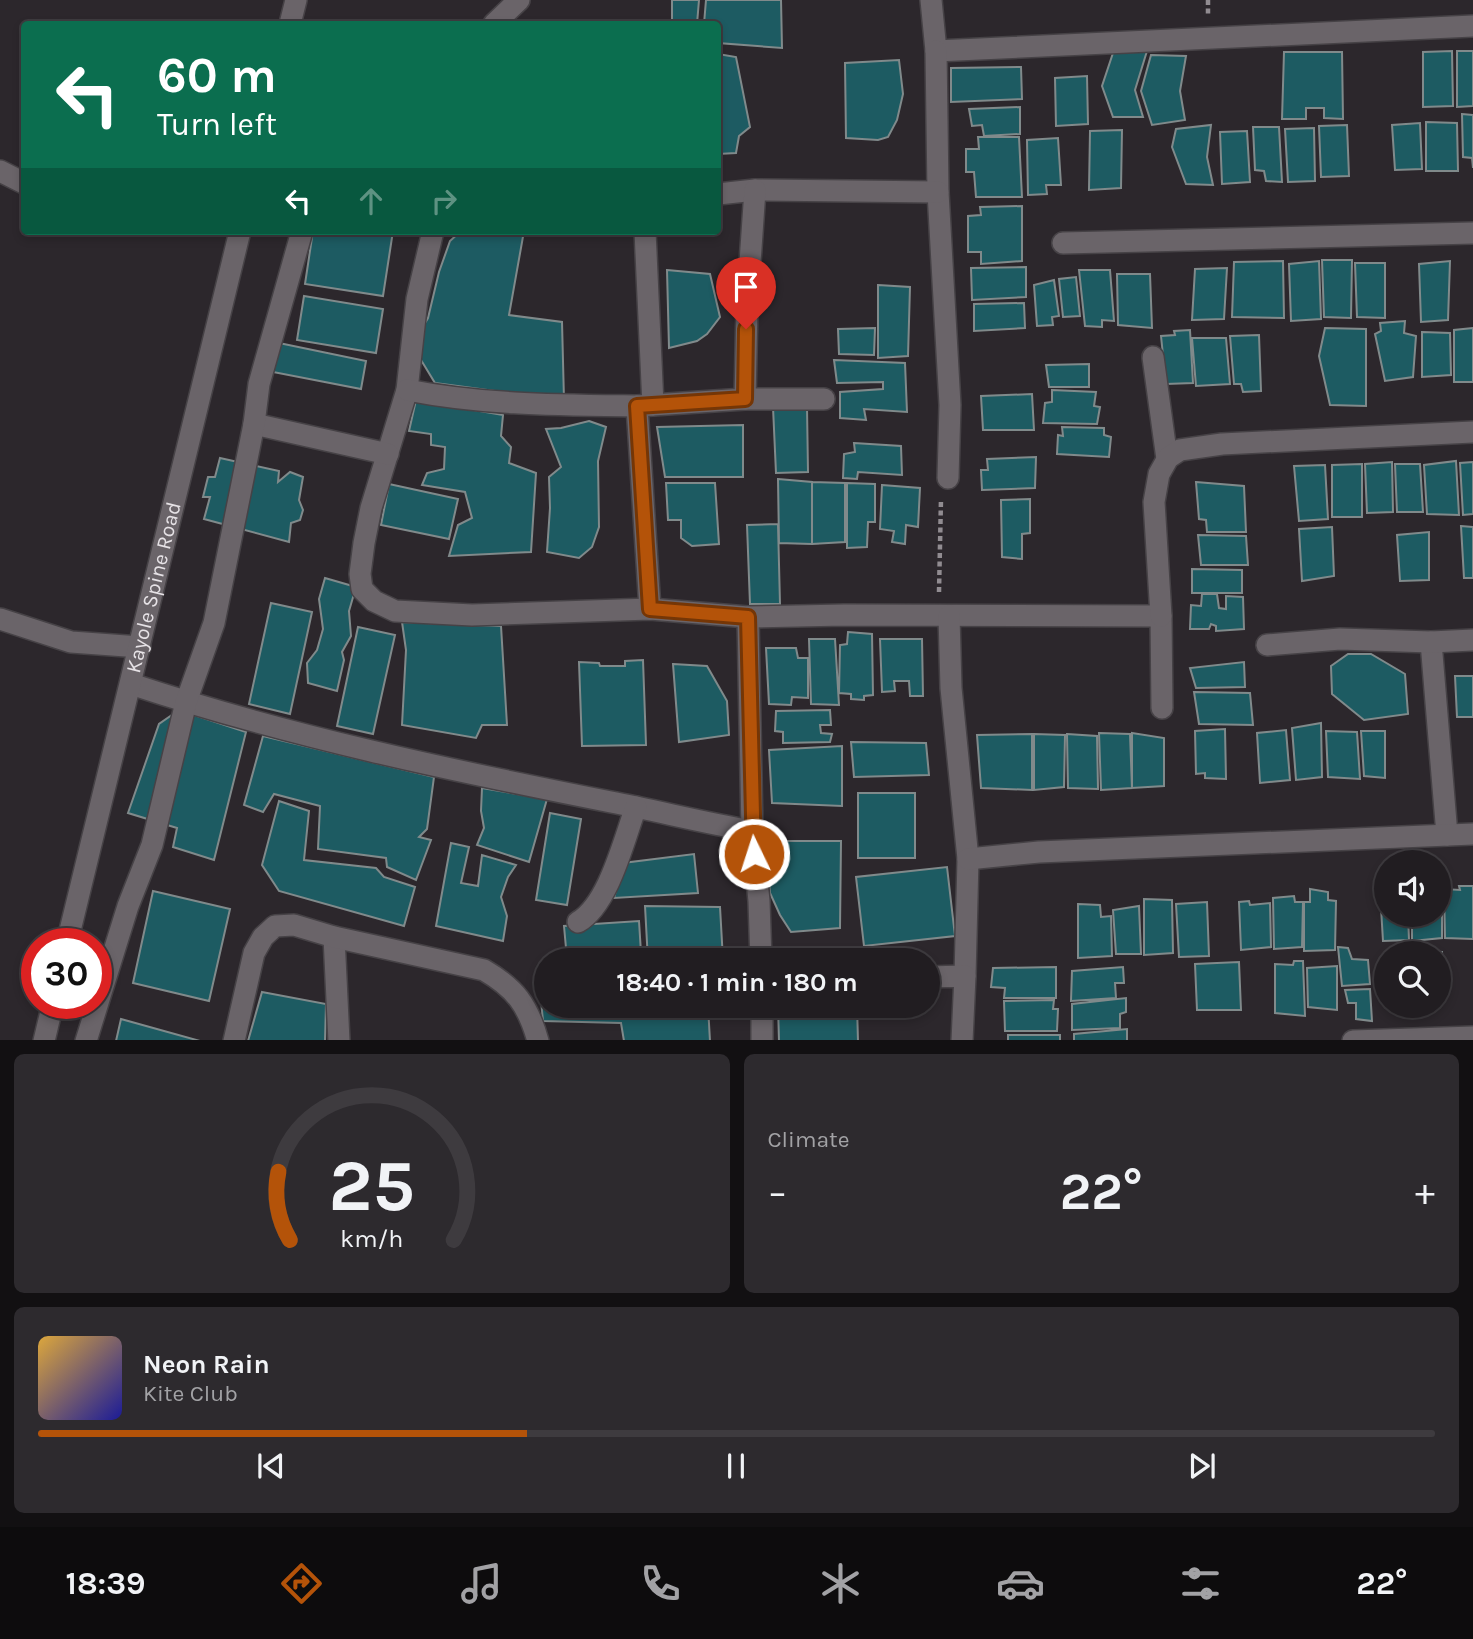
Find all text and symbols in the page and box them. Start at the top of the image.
text: 60 m [157,47,277,104]
icon: left [42,49,133,140]
text: Turn left [157,106,277,143]
icon: left [279,182,317,220]
icon: ahead [352,182,390,220]
icon: right [425,182,463,220]
pin [716,257,776,329]
icon: arrive [727,268,765,306]
street label: Kayole Spine Road [121,499,186,675]
position arrow [717,817,791,891]
map controls [1374,850,1451,1018]
button: sound [1374,850,1451,927]
speed limit sign: 30 [21,928,112,1019]
button: search [1374,941,1451,1018]
text: 18:40 · 1 min · 180 m [616,967,858,998]
text: Climate [768,1126,850,1153]
text: 25 [329,1143,415,1228]
text: 22° [1060,1161,1143,1222]
text: − [768,1170,787,1215]
text: + [1415,1170,1435,1215]
text: km/h [340,1223,403,1252]
text: Neon Rain [143,1349,270,1380]
text: Kite Club [143,1380,238,1407]
icon: previous [252,1447,290,1485]
icon: pause [717,1447,755,1485]
icon: next [1183,1447,1221,1485]
icon: directions [277,1559,326,1608]
icon: music [457,1559,506,1608]
icon: phone [636,1559,685,1608]
icon: climate [816,1559,865,1608]
icon: car [996,1559,1045,1608]
icon: filters [1176,1559,1225,1608]
text: 18:39 [65,1565,146,1602]
text: 22° [1356,1565,1407,1602]

